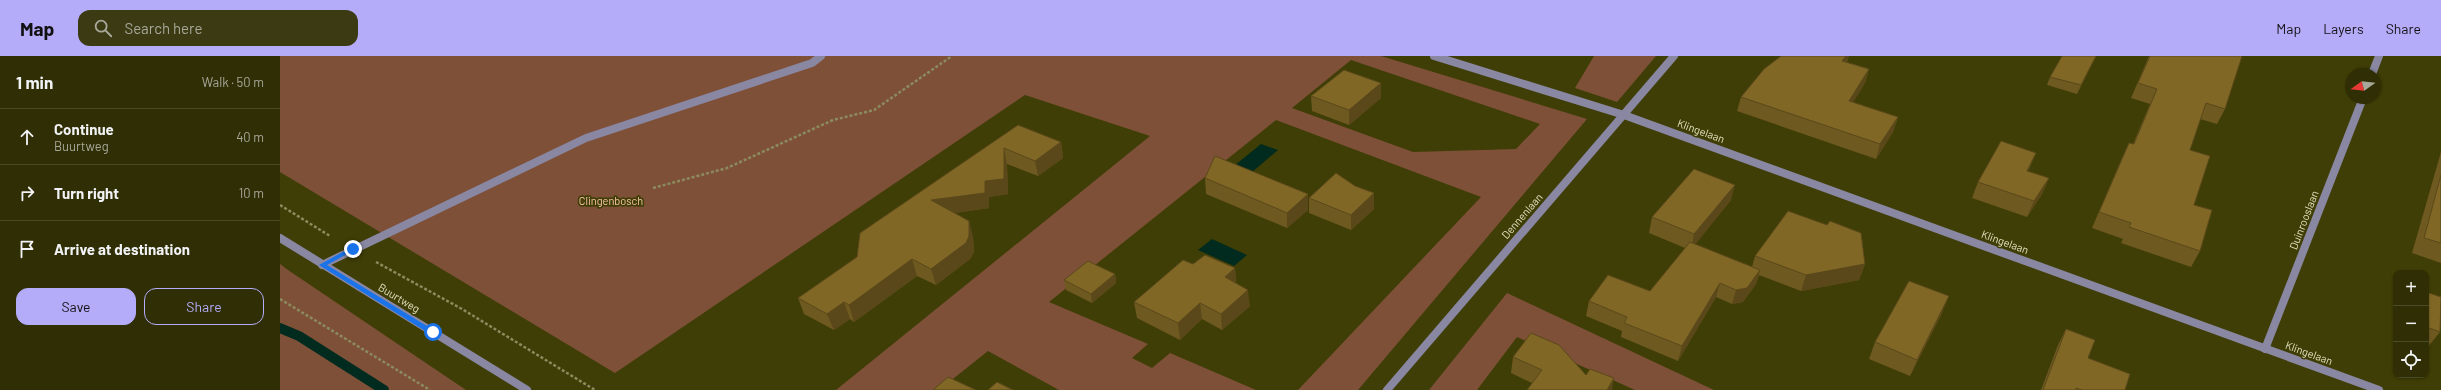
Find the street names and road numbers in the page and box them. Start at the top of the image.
street label: Klingelaan [1676,116,1727,145]
street label: Duinrooslaan [2286,188,2321,251]
street label: Dennenlaan [1498,190,1545,241]
street label: Klingelaan [1980,227,2031,256]
street label: Buurtweg [376,280,422,315]
street label: Klingelaan [2284,338,2335,367]

